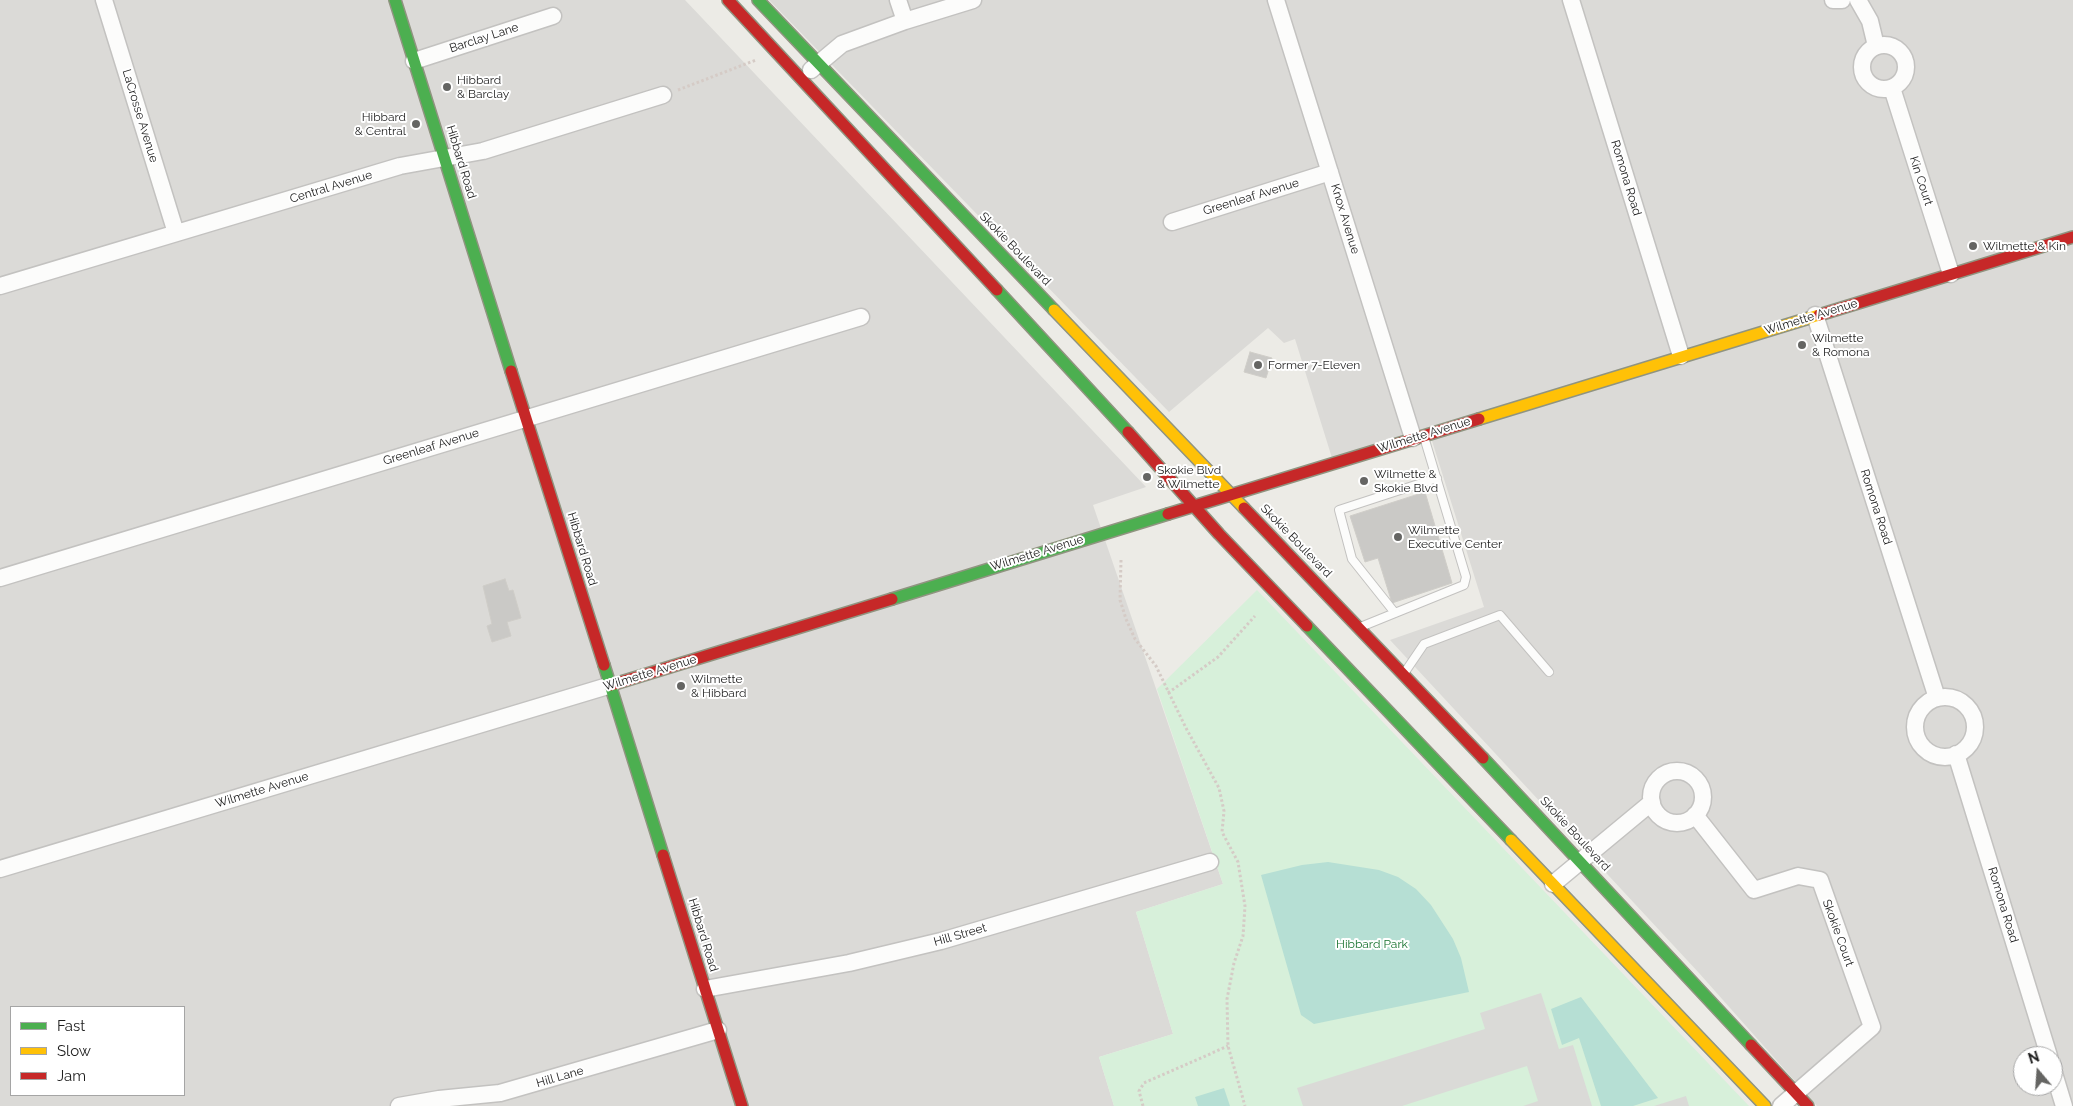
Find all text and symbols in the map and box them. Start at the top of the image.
street label: Barclay Lane [448,20,520,56]
street label: LaCrosse Avenue [119,68,161,164]
place label: Hibbard & Barclay [457,73,509,101]
marker: Hibbard & Barclay [441,81,453,93]
place label: Hibbard & Central [355,110,406,138]
marker: Hibbard & Central [410,118,422,130]
street label: Hibbard Road [443,123,479,201]
street label: Romona Road [1608,138,1644,218]
street label: Kin Court [1906,154,1936,208]
street label: Central Avenue [288,168,374,206]
street label: Greenleaf Avenue [1201,176,1301,218]
street label: Knox Avenue [1327,182,1363,256]
street label: Skokie Boulevard [976,209,1054,289]
place label: Wilmette & Kin [1983,239,2066,253]
marker: Wilmette & Kin [1967,240,1979,252]
street label: Wilmette Avenue [1763,296,1859,338]
place label: Wilmette & Romona [1812,331,1870,359]
marker: Wilmette & Romona [1796,339,1808,351]
place label: Former 7-Eleven [1268,358,1360,372]
marker: Former 7-Eleven [1252,359,1264,371]
street label: Wilmette Avenue [1376,414,1472,456]
street label: Greenleaf Avenue [381,426,481,468]
place label: Skokie Blvd & Wilmette [1157,463,1221,491]
place label: Wilmette & Skokie Blvd [1374,467,1438,495]
street label: Romona Road [1857,468,1895,546]
marker: Skokie Blvd & Wilmette [1141,471,1153,483]
marker: Wilmette & Skokie Blvd [1358,475,1370,487]
street label: Skokie Boulevard [1257,501,1335,581]
street label: Hibbard Road [564,510,600,588]
place label: Wilmette Executive Center [1408,523,1502,551]
marker: Wilmette Executive Center [1392,531,1404,543]
street label: Wilmette Avenue [989,532,1085,574]
street label: Wilmette Avenue [602,652,698,694]
place label: Wilmette & Hibbard [691,672,746,700]
marker: Wilmette & Hibbard [675,680,687,692]
street label: Wilmette Avenue [214,769,310,811]
street label: Skokie Boulevard [1537,794,1613,874]
street label: Romona Road [1985,865,2021,945]
street label: Hibbard Road [685,896,721,974]
street label: Skokie Court [1819,898,1857,968]
street label: Hill Street [932,921,988,949]
park label: Hibbard Park [1336,937,1408,951]
legend [10,1006,185,1096]
text: Fast [57,1017,85,1035]
text: Slow [57,1042,91,1060]
north arrow [2013,1046,2063,1096]
text: N [2026,1048,2041,1067]
street label: Hill Lane [535,1063,585,1091]
text: Jam [57,1067,86,1085]

